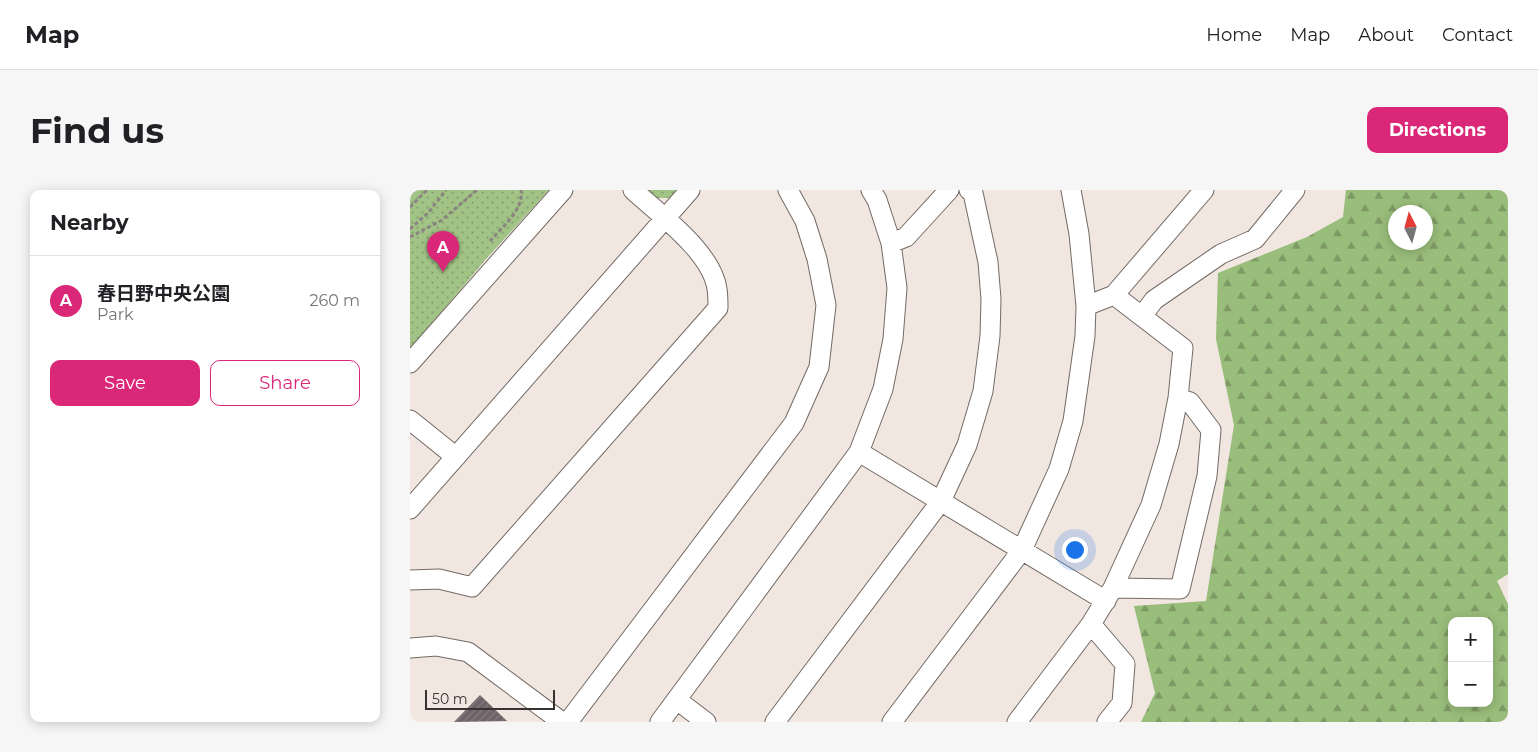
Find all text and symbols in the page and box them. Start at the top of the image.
text: Map [25,20,79,49]
text: Home [1206,24,1262,46]
text: Map [1290,24,1330,46]
text: About [1358,24,1414,46]
text: Contact [1442,24,1513,46]
button: Directions [1367,107,1508,153]
text: Find us [30,109,164,152]
north arrow [1388,205,1433,250]
text: Nearby [50,210,129,235]
pin: A [427,231,459,272]
text: 春日野中央公園 [97,282,230,305]
text: A [60,291,72,310]
text: 260 m [309,291,360,310]
text: Park [97,305,134,324]
button: Save [50,360,200,406]
button: Share [210,360,360,406]
your location [1062,537,1088,563]
map controls [1448,617,1493,707]
button: + [1448,617,1493,662]
button: − [1448,662,1493,707]
scale bar [425,687,555,710]
text: 50 m [432,690,468,708]

